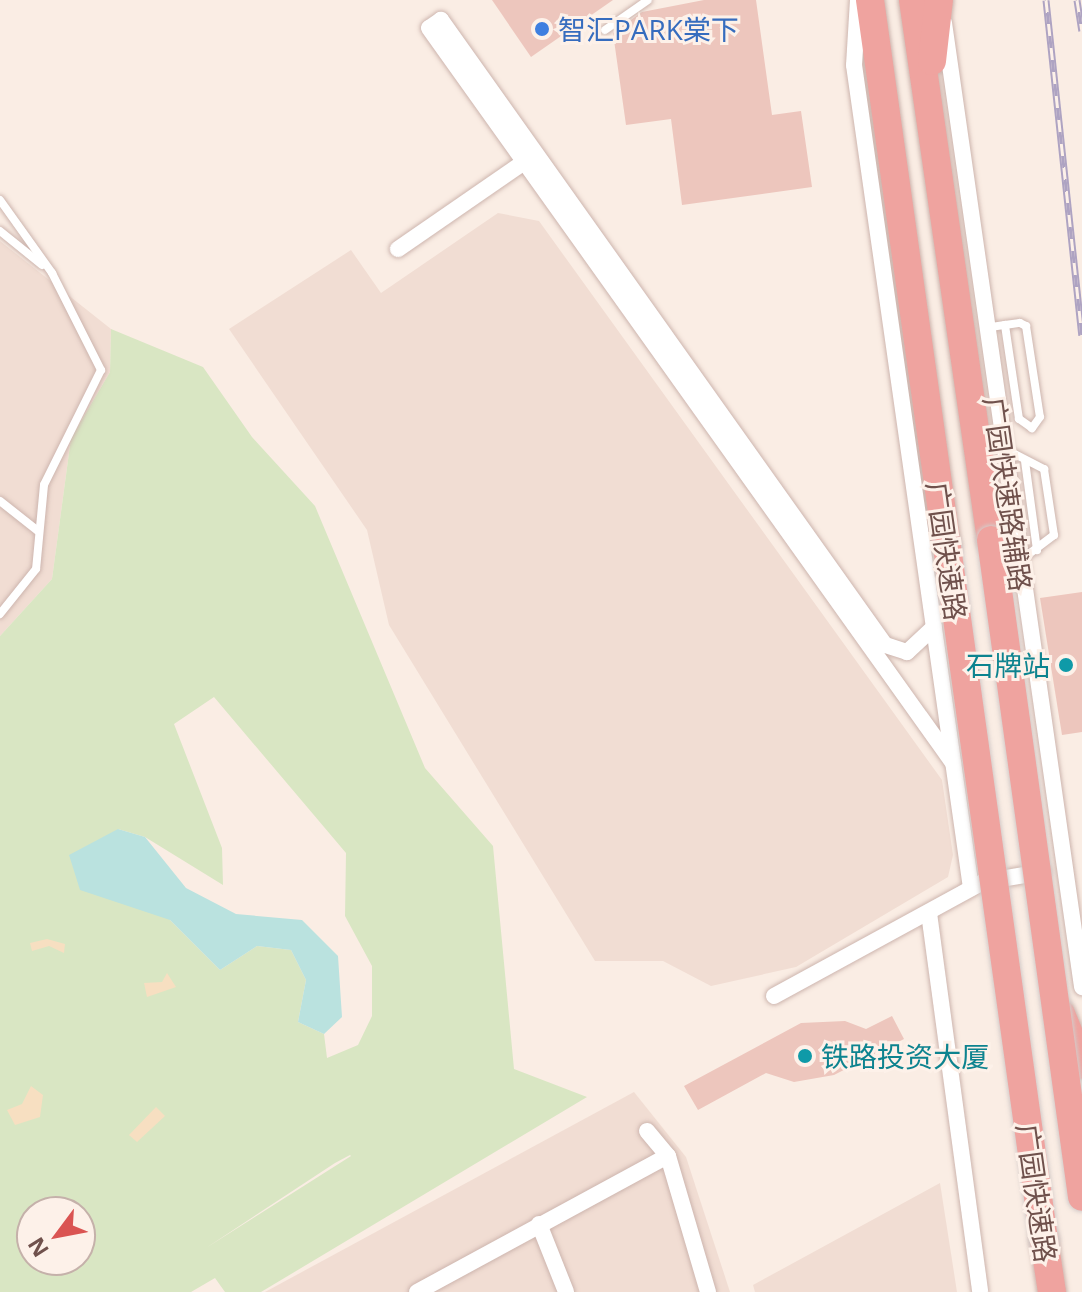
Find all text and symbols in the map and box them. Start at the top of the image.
place label: 智汇PARK棠下 [558,12,739,46]
marker: 智汇PARK棠下 [533,20,551,38]
street label: 广园快速路辅路 [978,395,1038,593]
street label: 广园快速路 [921,479,973,623]
place label: 石牌站 [966,648,1050,682]
marker: 石牌站 [1057,656,1075,674]
place label: 铁路投资大厦 [821,1039,989,1073]
marker: 铁路投资大厦 [796,1047,814,1065]
street label: 广园快速路 [1011,1121,1063,1265]
north arrow [16,1196,96,1276]
text: N [20,1232,55,1263]

